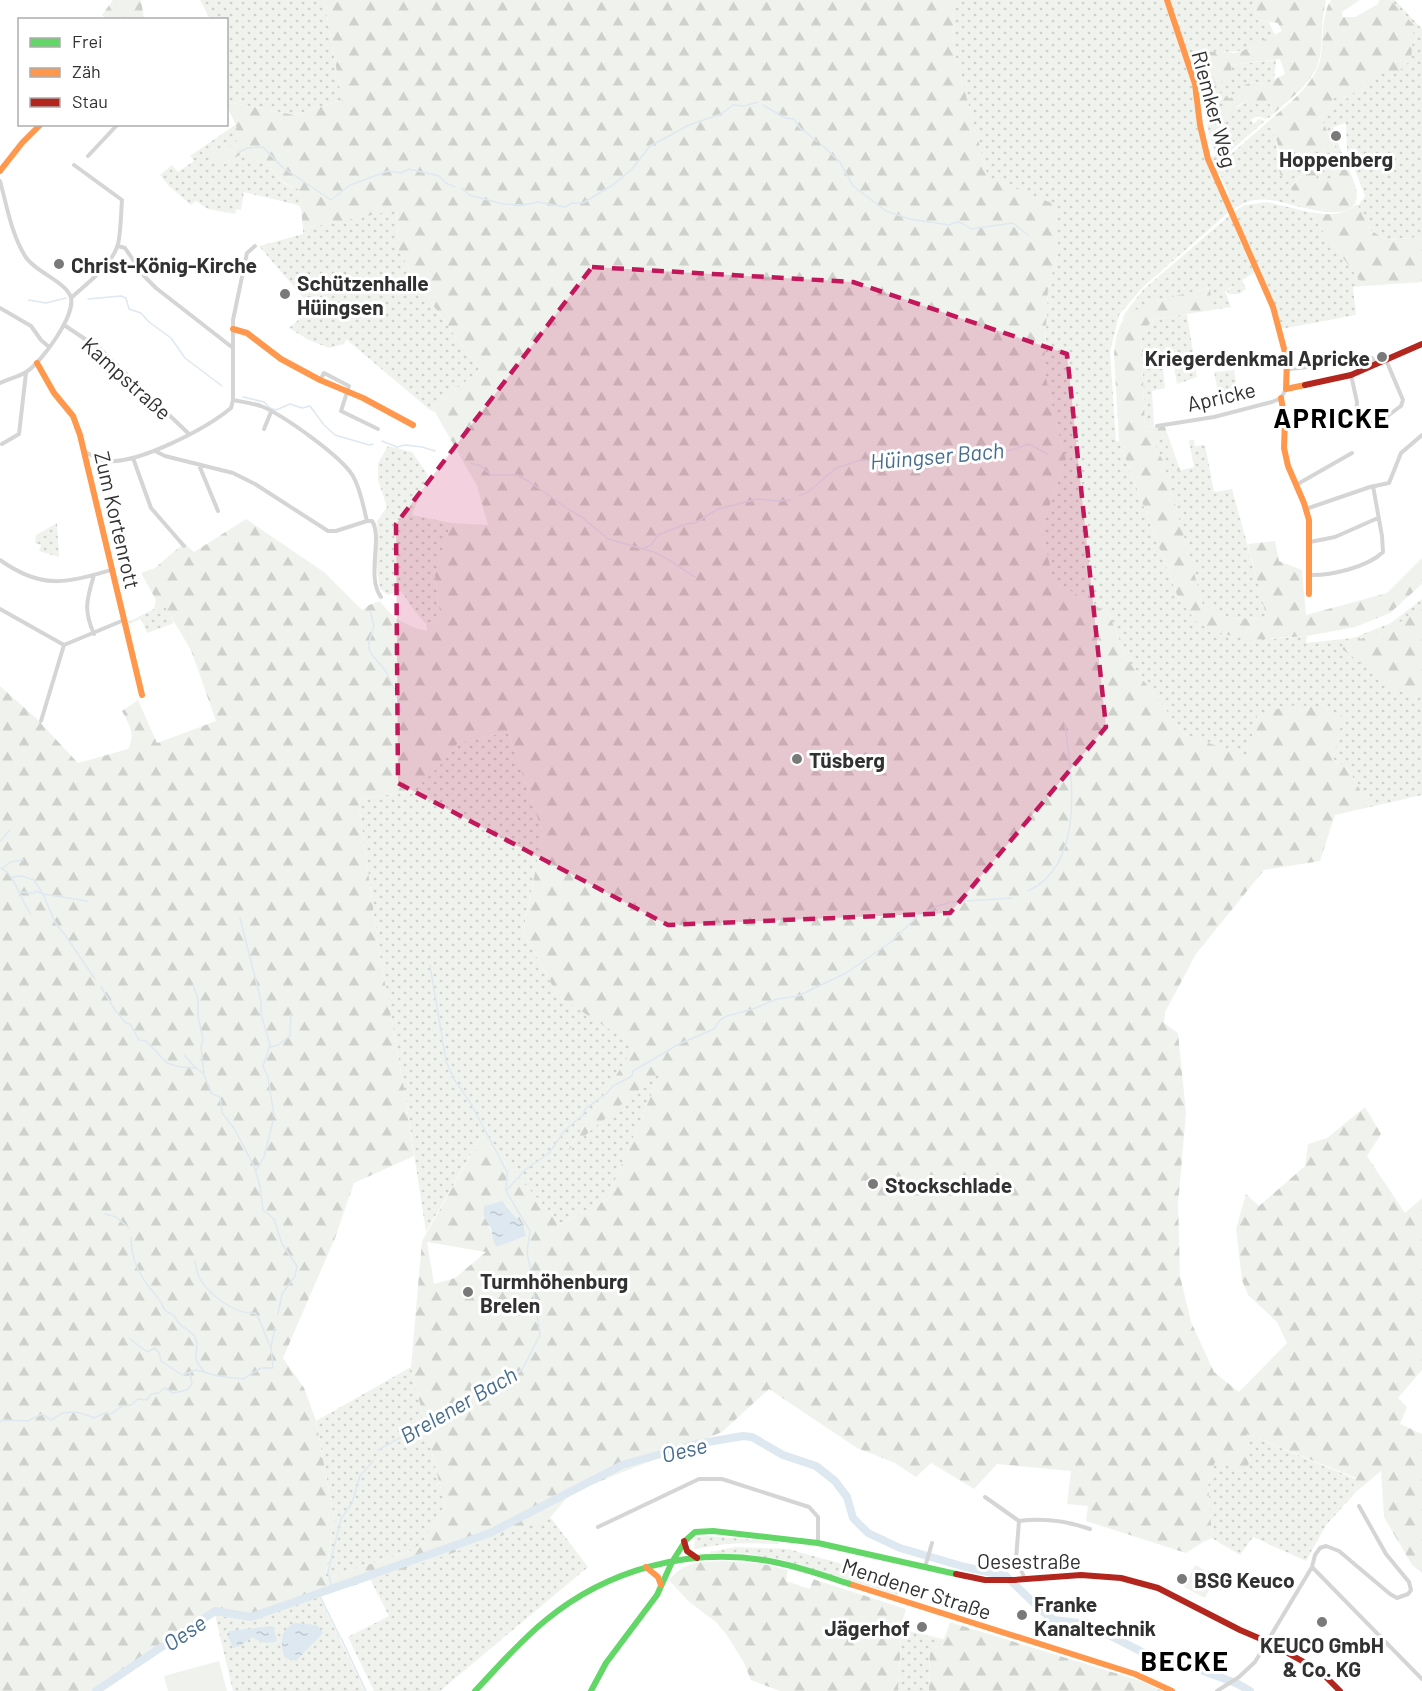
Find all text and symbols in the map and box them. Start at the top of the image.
legend [18,18,228,126]
text: Frei [72,30,103,52]
street label: Riemker Weg [1187,48,1243,170]
text: Zäh [72,60,101,82]
text: Stau [72,90,108,112]
marker: Hoppenberg [1329,129,1343,143]
place label: Hoppenberg [1279,146,1393,171]
place label: Christ-König-Kirche [71,252,257,277]
marker: Christ-König-Kirche [52,257,66,271]
place label: Schützenhalle Hüingsen [297,270,429,319]
marker: Schützenhalle Hüingsen [278,287,292,301]
street label: Kampstraße [77,331,177,425]
place label: Kriegerdenkmal Apricke [1145,345,1370,370]
marker: Kriegerdenkmal Apricke [1375,350,1389,364]
street label: Apricke [1184,376,1258,416]
district label: APRICKE [1273,401,1391,433]
water label: Hüingser Bach [869,436,1005,474]
street label: Zum Kortenrott [90,449,146,591]
place label: Tüsberg [809,747,885,772]
marker: Tüsberg [790,752,804,766]
place label: Stockschlade [885,1172,1012,1197]
marker: Stockschlade [866,1177,880,1191]
place label: Turmhöhenburg Brelen [480,1268,628,1317]
marker: Turmhöhenburg Brelen [461,1285,475,1299]
water label: Brelener Bach [395,1360,521,1448]
water label: Oese [659,1431,709,1467]
street label: Oesestraße [977,1548,1081,1573]
street label: Mendener Straße [839,1552,995,1624]
place label: BSG Keuco [1194,1567,1295,1592]
marker: BSG Keuco [1175,1572,1189,1586]
place label: Franke Kanaltechnik [1034,1591,1156,1640]
water label: Oese [158,1608,210,1656]
marker: Franke Kanaltechnik [1015,1608,1029,1622]
place label: Jägerhof [825,1615,910,1640]
marker: KEUCO GmbH & Co. KG [1315,1615,1329,1629]
marker: Jägerhof [915,1620,929,1634]
place label: KEUCO GmbH & Co. KG [1260,1632,1384,1681]
district label: BECKE [1140,1644,1230,1676]

